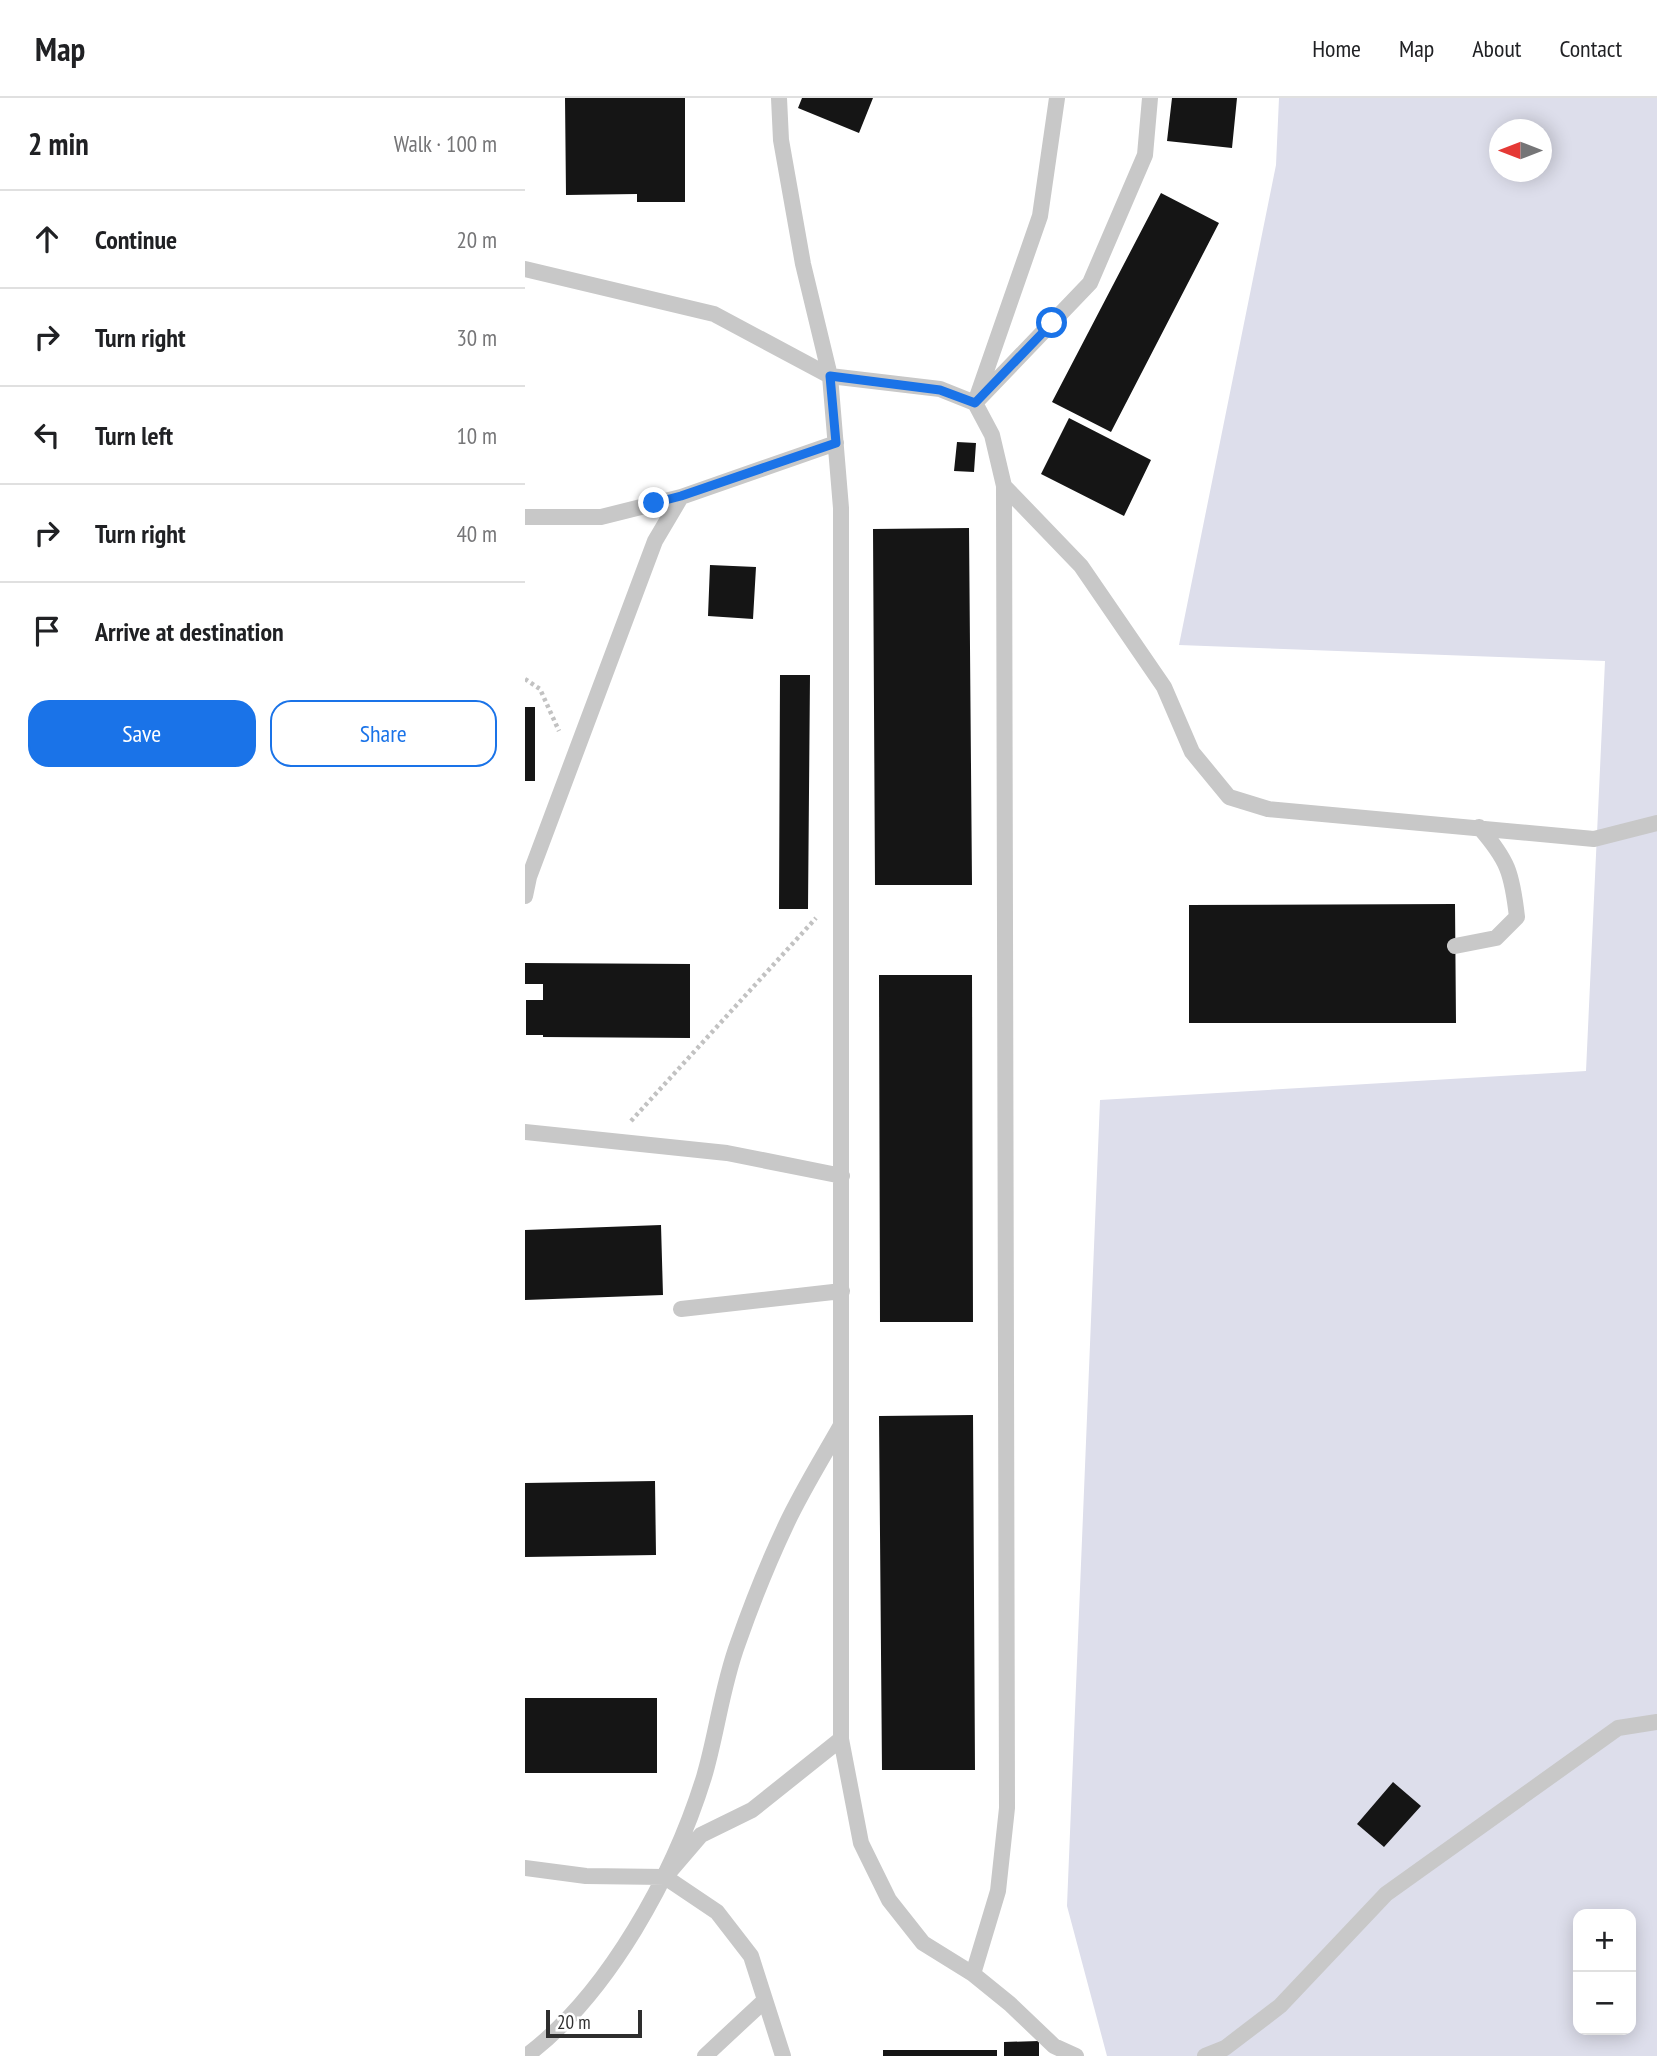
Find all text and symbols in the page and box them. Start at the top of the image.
text: Map [35,27,85,70]
text: Home [1312,33,1361,64]
text: Map [1399,33,1434,64]
text: About [1472,33,1521,64]
text: Contact [1559,33,1622,64]
north arrow [1489,119,1552,182]
text: 2 min [28,124,89,163]
text: Walk · 100 m [394,129,497,158]
icon: ahead [28,220,66,258]
text: Continue [95,223,177,256]
text: 20 m [456,225,497,254]
route start [1036,307,1067,338]
icon: right [28,318,66,356]
text: Turn right [95,321,186,354]
text: 30 m [456,323,497,352]
icon: left [28,416,66,454]
text: Turn left [95,419,173,452]
text: 10 m [456,421,497,450]
route end [638,487,669,518]
icon: right [28,514,66,552]
text: Turn right [95,517,186,550]
text: 40 m [456,519,497,548]
icon: arrive [28,612,66,650]
text: Arrive at destination [95,615,284,648]
button: Save [28,700,256,767]
button: Share [270,700,497,767]
map controls [1573,1909,1636,2035]
button: + [1573,1909,1636,1972]
button: − [1573,1972,1636,2035]
scale bar [546,2007,642,2039]
text: 20 m [557,2010,591,2034]

